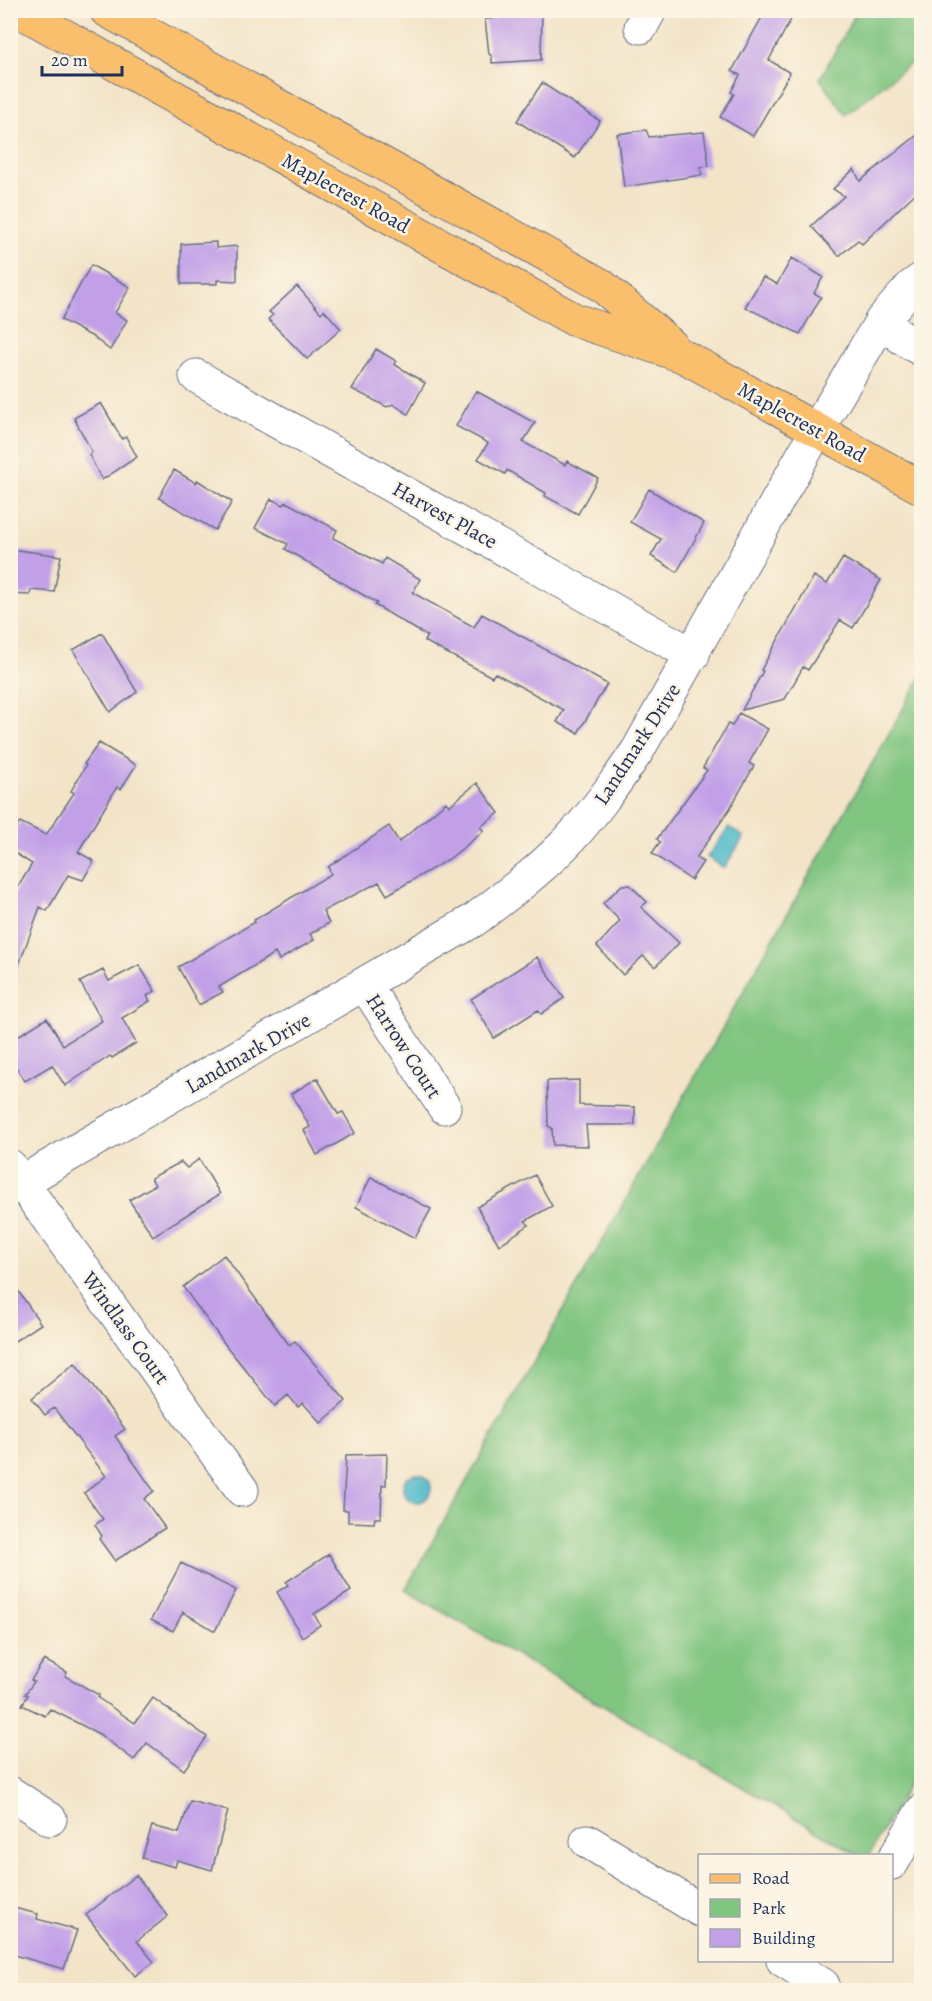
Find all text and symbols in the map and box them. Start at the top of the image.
scale bar [42,39,122,77]
text: 20 m [51,48,88,72]
street label: Maplecrest Road [277,146,416,240]
street label: Maplecrest Road [733,375,872,469]
street label: Harvest Place [387,475,503,555]
street label: Landmark Drive [587,678,687,810]
street label: Harrow Court [360,988,448,1104]
street label: Landmark Drive [180,1006,316,1100]
street label: Windlass Court [75,1265,176,1390]
legend [698,1854,893,1962]
text: Road [752,1866,790,1890]
text: Park [752,1896,786,1920]
text: Building [752,1926,816,1950]

